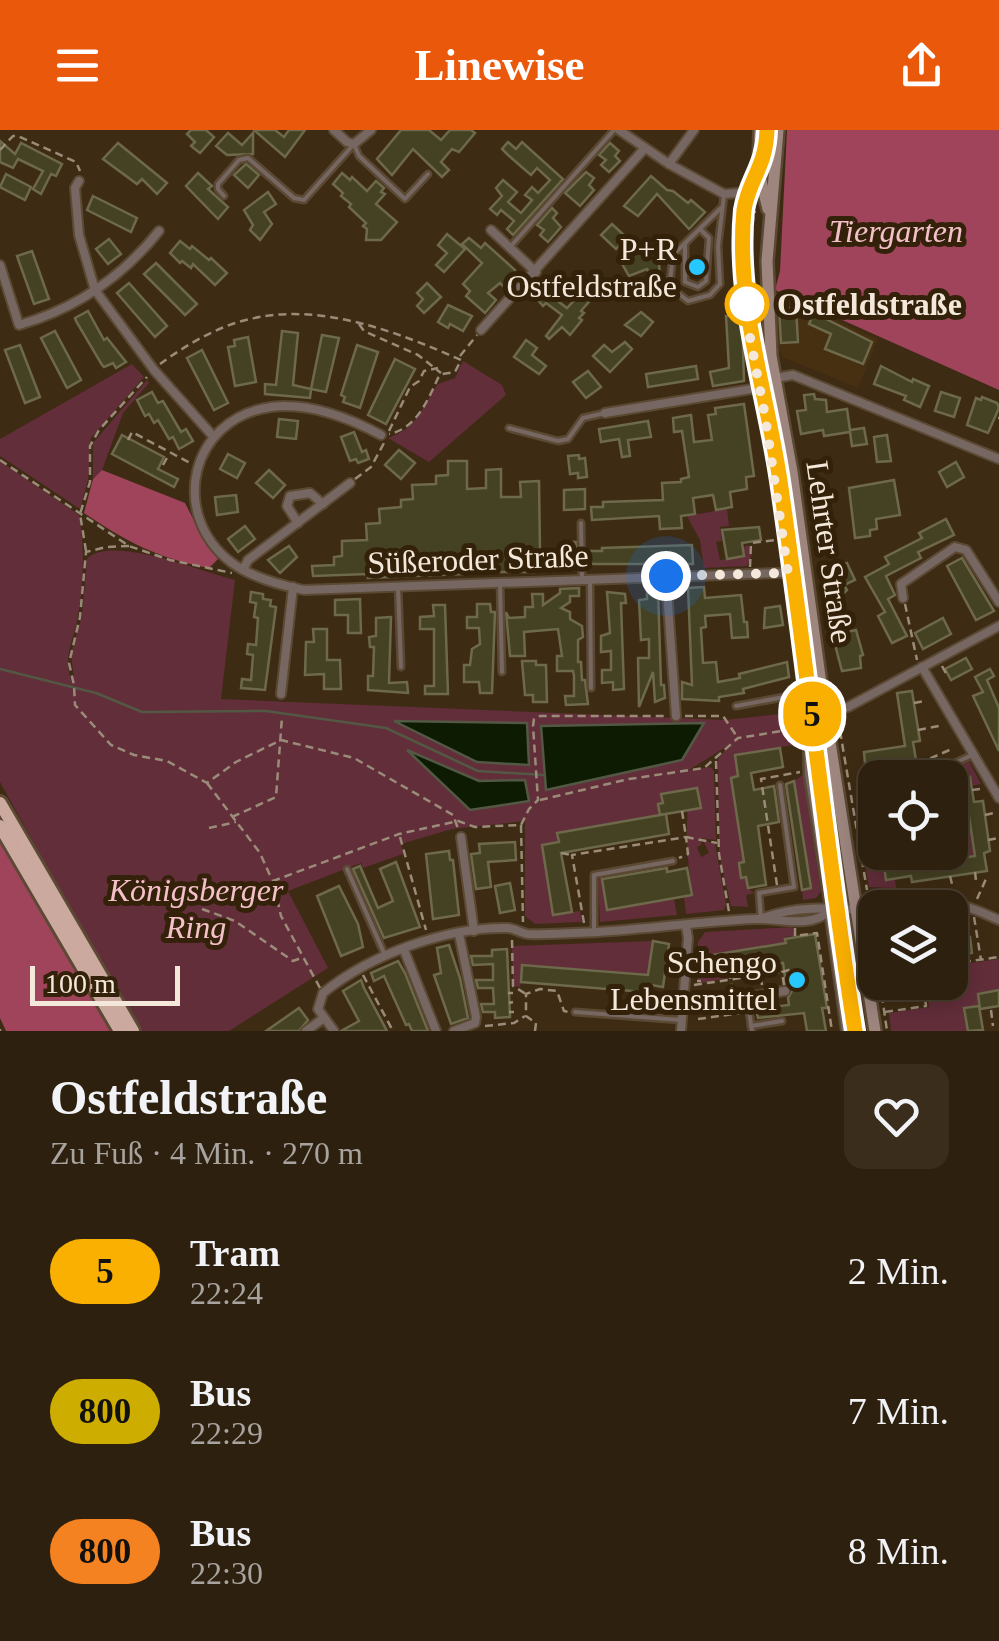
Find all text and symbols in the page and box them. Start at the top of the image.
icon: menu [50,38,105,93]
icon: share [894,38,949,93]
text: Linewise [414,40,585,90]
park label: Tiergarten [829,213,963,249]
place label: P+R Ostfeldstraße [506,231,678,304]
marker: P+R Ostfeldstraße [686,256,708,278]
marker: Ostfeldstraße [726,283,768,325]
place label: Ostfeldstraße [777,286,962,322]
street label: Lehrter Straße [799,458,861,646]
street label: Süßeroder Straße [367,537,589,581]
your location [641,551,691,601]
line badge: 5 [780,682,844,746]
text: 5 [803,695,821,734]
map controls [858,760,968,1000]
button: locate [858,760,968,870]
park label: Königsberger Ring [108,872,284,945]
button: layers [858,890,968,1000]
place label: Schengo Lebensmittel [610,944,777,1017]
scale bar [30,961,180,1006]
text: 100 m [45,968,116,999]
marker: Schengo Lebensmittel [786,969,808,991]
button: heart [844,1064,949,1169]
text: Ostfeldstraße [50,1071,327,1124]
text: Zu Fuß · 4 Min. · 270 m [50,1135,363,1171]
text: Tram [190,1232,280,1274]
text: 2 Min. [848,1250,949,1292]
text: 5 [96,1252,114,1291]
text: 22:24 [190,1275,263,1311]
text: Bus [190,1372,251,1414]
text: 7 Min. [848,1390,949,1432]
text: 800 [79,1392,131,1431]
text: 22:29 [190,1415,263,1451]
text: Bus [190,1512,251,1554]
text: 8 Min. [848,1530,949,1572]
text: 800 [79,1532,131,1571]
text: 22:30 [190,1555,263,1591]

